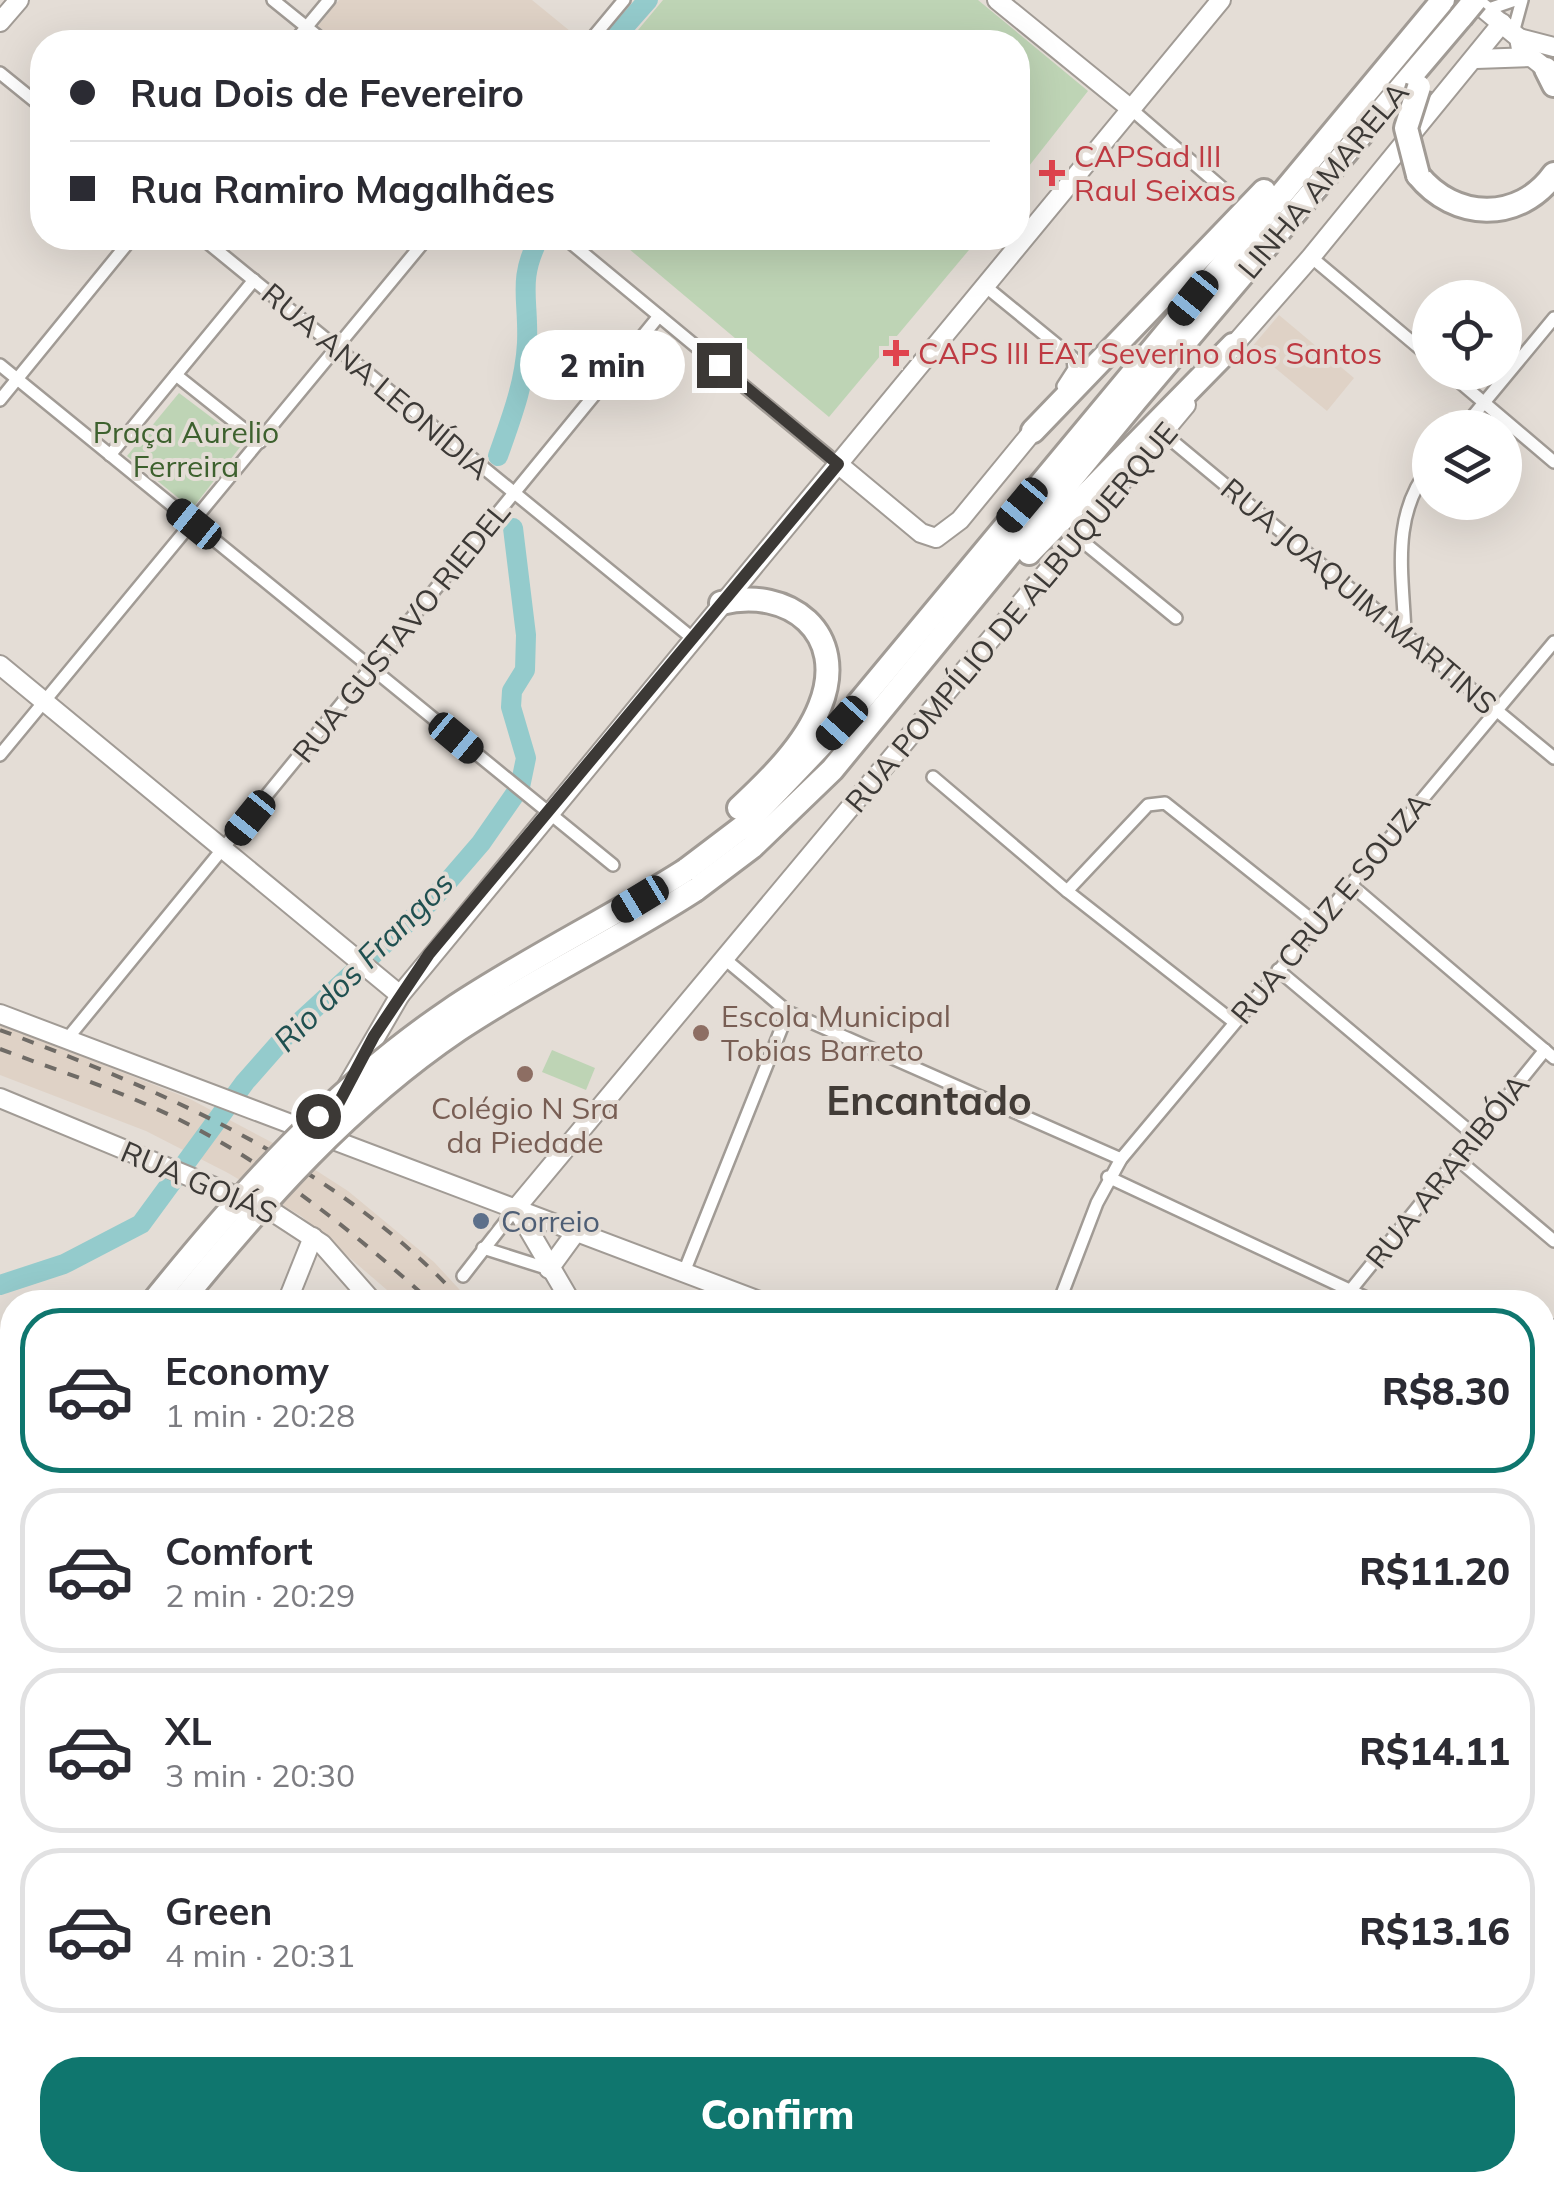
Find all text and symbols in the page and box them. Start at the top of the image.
text: Rua Dois de Fevereiro [130,69,524,117]
street label: LINHA AMARELA [1230,74,1416,286]
place label: CAPSad III Raul Seixas [1074,137,1236,209]
marker: CAPSad III Raul Seixas [1039,160,1065,186]
text: Rua Ramiro Magalhães [130,165,555,213]
car [1162,265,1224,331]
street label: RUA ANA LEONÍDIA [254,274,498,488]
map controls [1412,280,1522,520]
button: locate [1412,280,1522,390]
callout: 2 min [519,330,684,400]
place label: CAPS III EAT Severino dos Santos [918,334,1382,372]
marker: CAPS III EAT Severino dos Santos [883,340,909,366]
route end [697,343,742,388]
text: 2 min [560,345,645,385]
button: layers [1412,410,1522,520]
park label: Praça Aurelio Ferreira [93,413,279,485]
street label: RUA POMPÍLIO DE ALBUQUERQUE [837,414,1185,820]
street label: RUA JOAQUIM MARTINS [1213,470,1505,722]
car [991,472,1053,538]
car [161,493,227,555]
street label: RUA GUSTAVO RIEDEL [284,494,518,770]
car [811,691,873,755]
car [423,707,489,769]
car [219,785,281,851]
street label: RUA CRUZ E SOUZA [1222,785,1438,1031]
water label: Rio dos Frangos [265,863,461,1059]
car [607,871,673,927]
place label: Escola Municipal Tobias Barreto [721,997,951,1069]
marker: Escola Municipal Tobias Barreto [690,1022,712,1044]
marker: Colégio N Sra da Piedade [514,1063,536,1085]
street label: RUA ARARIBÓIA [1357,1066,1537,1276]
district label: Encantado [826,1075,1032,1125]
place label: Colégio N Sra da Piedade [431,1089,619,1161]
route start [296,1094,341,1139]
street label: RUA GOIÁS [115,1132,283,1232]
place label: Correio [501,1202,600,1240]
marker: Correio [470,1210,492,1232]
icon: car [45,1346,135,1436]
text: Economy [165,1347,329,1395]
text: R$8.30 [1382,1367,1510,1415]
text: 1 min · 20:28 [165,1395,355,1435]
icon: car [45,1526,135,1616]
text: Comfort [165,1527,313,1575]
text: R$11.20 [1359,1547,1510,1595]
text: 2 min · 20:29 [165,1575,355,1615]
icon: car [45,1706,135,1796]
text: XL [165,1707,212,1755]
text: R$14.11 [1359,1727,1510,1775]
text: 3 min · 20:30 [165,1755,355,1795]
icon: car [45,1886,135,1976]
text: Green [165,1887,272,1935]
text: R$13.16 [1359,1907,1510,1955]
text: 4 min · 20:31 [165,1935,355,1975]
button: Confirm [40,2057,1515,2172]

